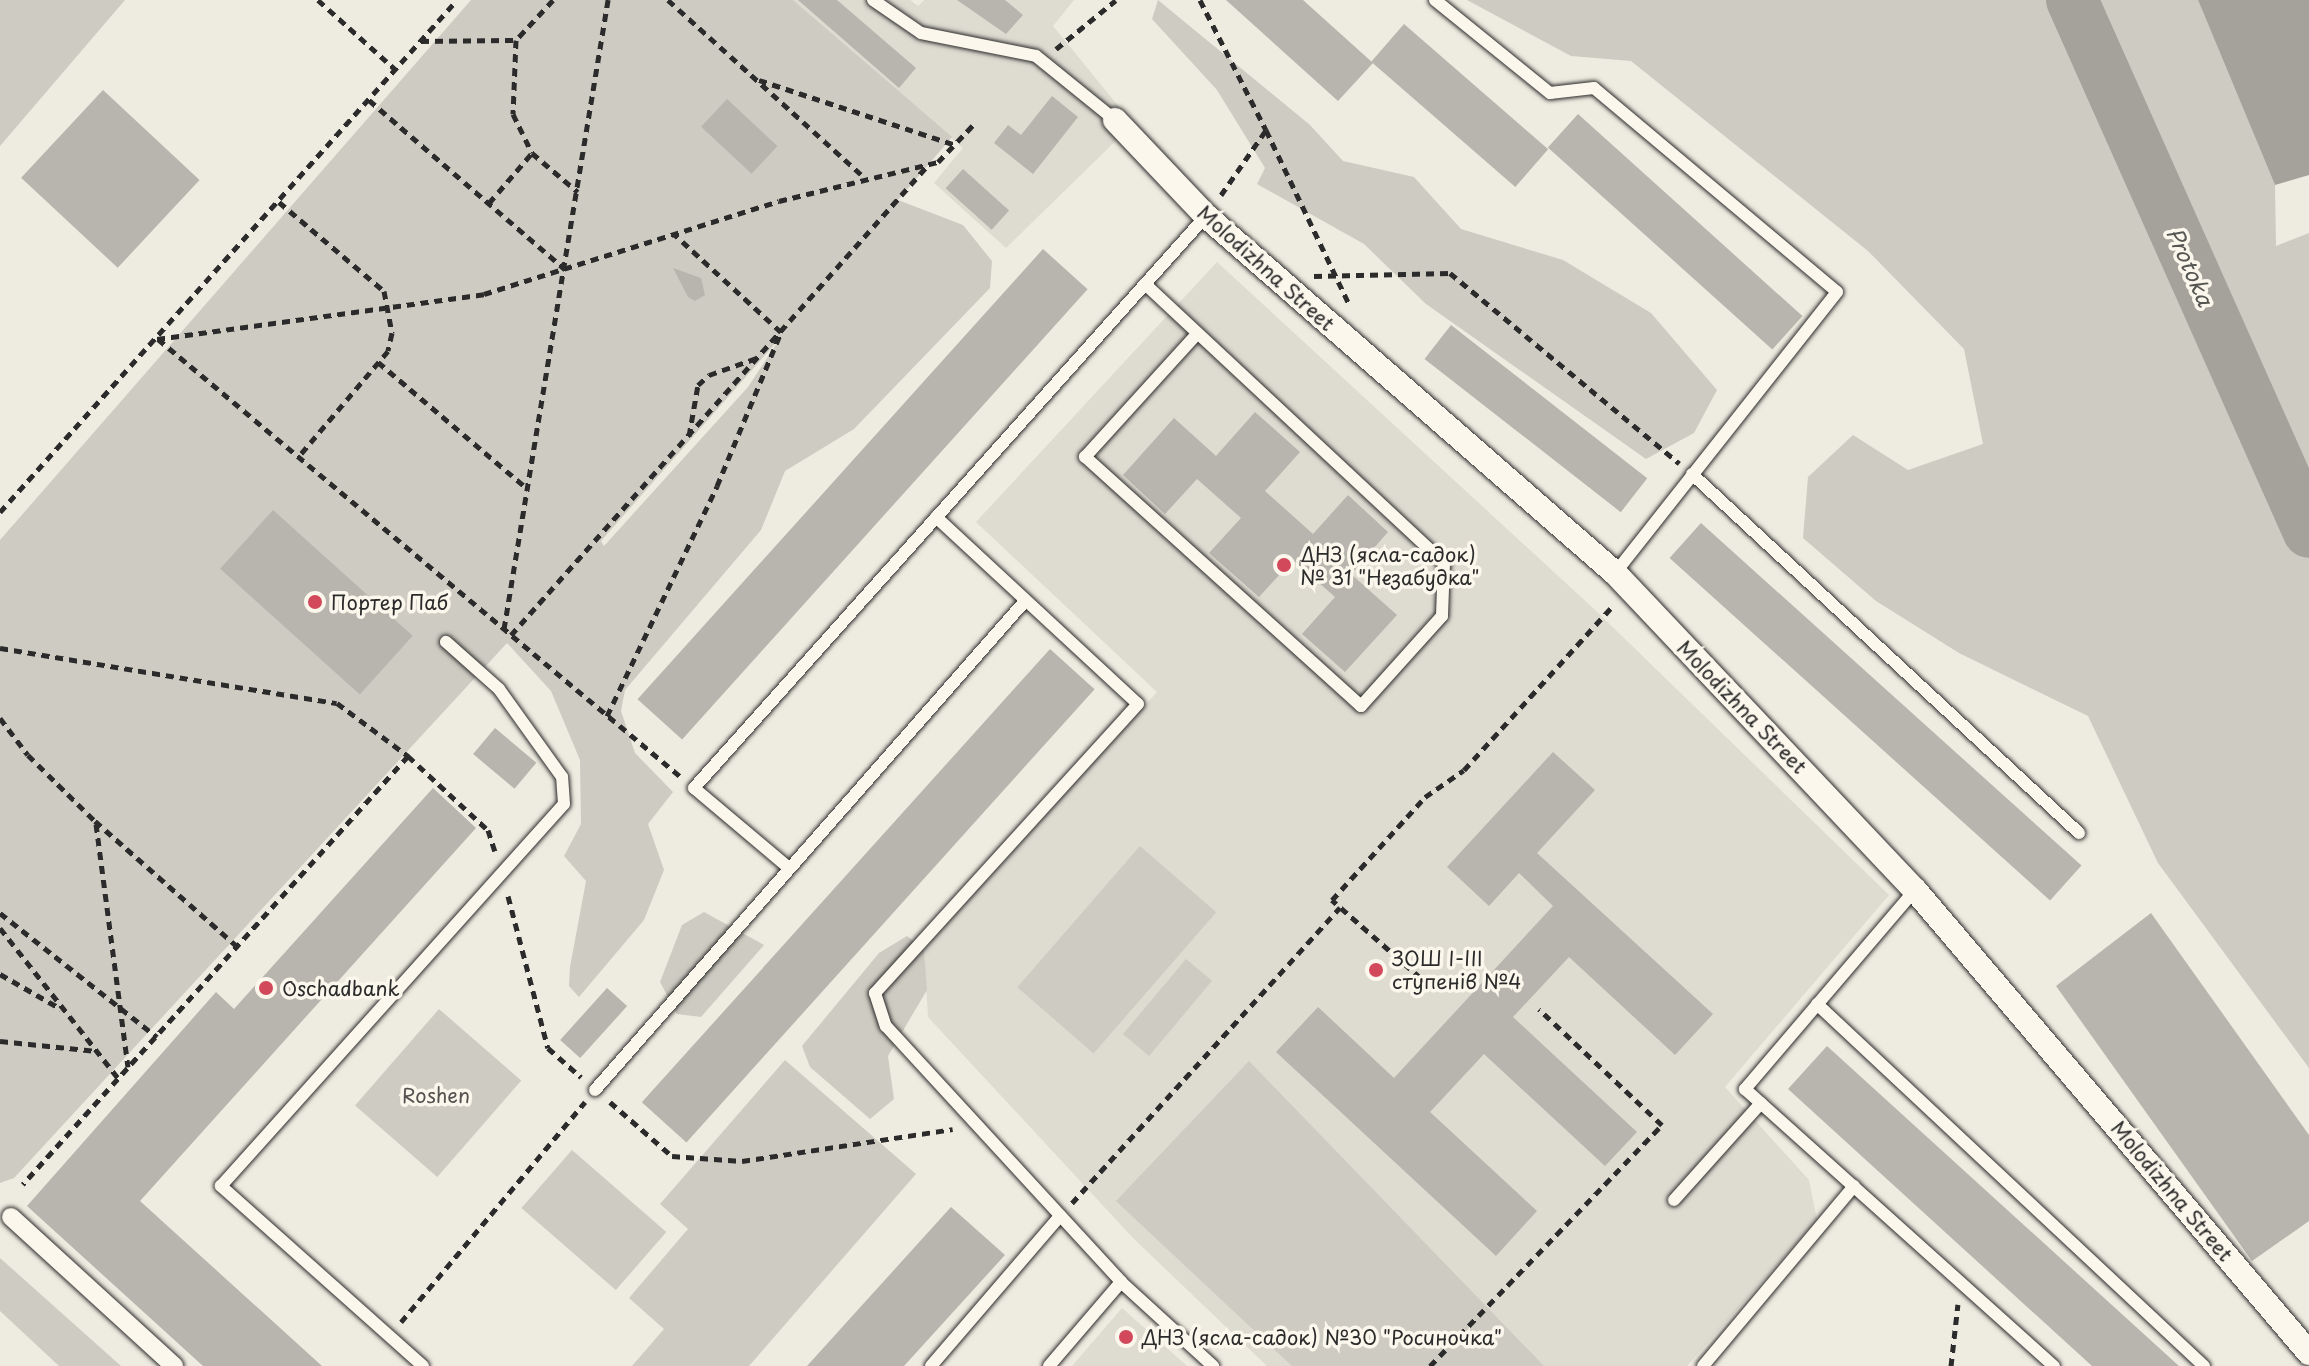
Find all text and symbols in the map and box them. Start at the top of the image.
street label: Molodizhna Street [1193,200,1339,336]
water label: Protoka [2162,222,2220,310]
place label: ДНЗ (ясла-садок) № 31 "Незабудка" [1300,542,1480,589]
marker: ДНЗ (ясла-садок) № 31 "Незабудка" [1275,556,1293,574]
place label: Портер Паб [331,590,448,614]
marker: Портер Паб [306,593,324,611]
street label: Molodizhna Street [1672,635,1812,779]
place label: ЗОШ І-ІІІ ступенів №4 [1392,946,1522,993]
marker: ЗОШ І-ІІІ ступенів №4 [1367,961,1385,979]
place label: Oschadbank [282,976,400,1000]
marker: Oschadbank [257,979,275,997]
park label: Roshen [402,1083,470,1107]
street label: Molodizhna Street [2106,1116,2238,1266]
place label: ДНЗ (ясла-садок) №30 "Росиночка" [1142,1325,1503,1349]
marker: ДНЗ (ясла-садок) №30 "Росиночка" [1117,1328,1135,1346]

